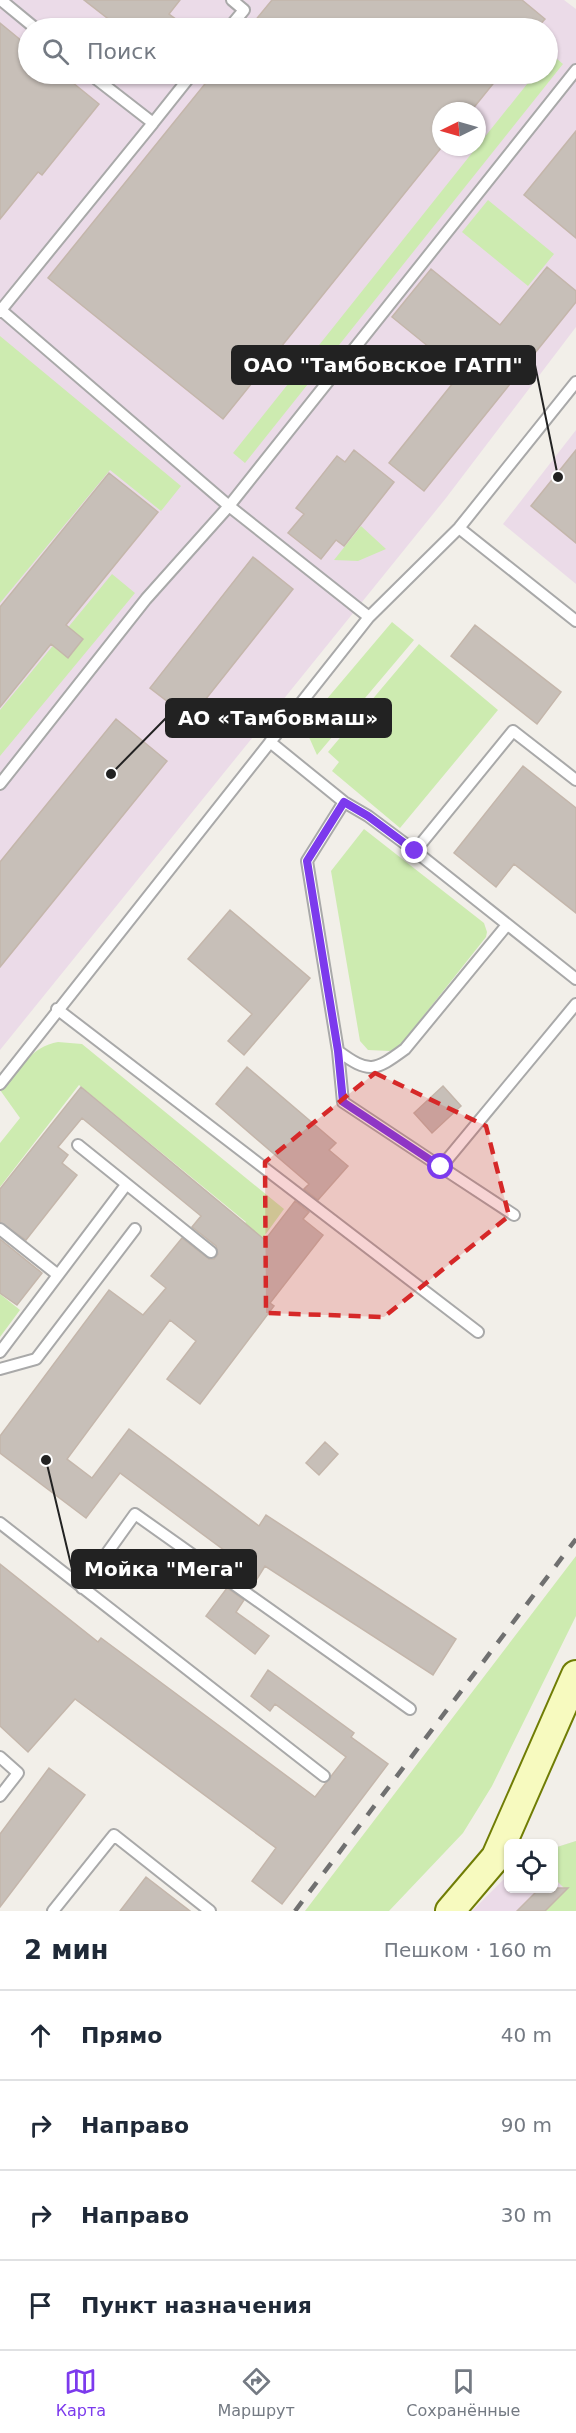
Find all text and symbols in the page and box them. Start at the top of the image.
search box [18,18,558,84]
icon: search [39,35,72,68]
text: Поиск [87,39,157,64]
north arrow [432,102,486,156]
callout: ОАО "Тамбовское ГАТП" [232,346,535,384]
text: ОАО "Тамбовское ГАТП" [243,353,523,377]
callout: АО «Тамбовмаш» [166,699,391,737]
text: АО «Тамбовмаш» [178,706,378,730]
route end [401,837,427,863]
route start [427,1153,453,1179]
callout: Мойка "Мега" [72,1550,256,1588]
text: Мойка "Мега" [84,1557,244,1581]
map controls [504,1839,558,1893]
button: locate [504,1839,558,1893]
text: 2 мин [24,1935,109,1965]
text: Пешком · 160 m [384,1938,552,1962]
icon: ahead [24,2019,57,2052]
text: Прямо [81,2023,162,2048]
text: 40 m [501,2023,552,2047]
icon: right [24,2109,57,2142]
text: Направо [81,2113,189,2138]
text: 90 m [501,2113,552,2137]
icon: right [24,2199,57,2232]
text: Направо [81,2203,189,2228]
text: 30 m [501,2203,552,2227]
icon: arrive [24,2289,57,2322]
text: Пункт назначения [81,2293,312,2318]
tab: Карта [56,2365,106,2420]
tab: Маршрут [217,2365,295,2420]
tab: Сохранённые [406,2365,520,2420]

